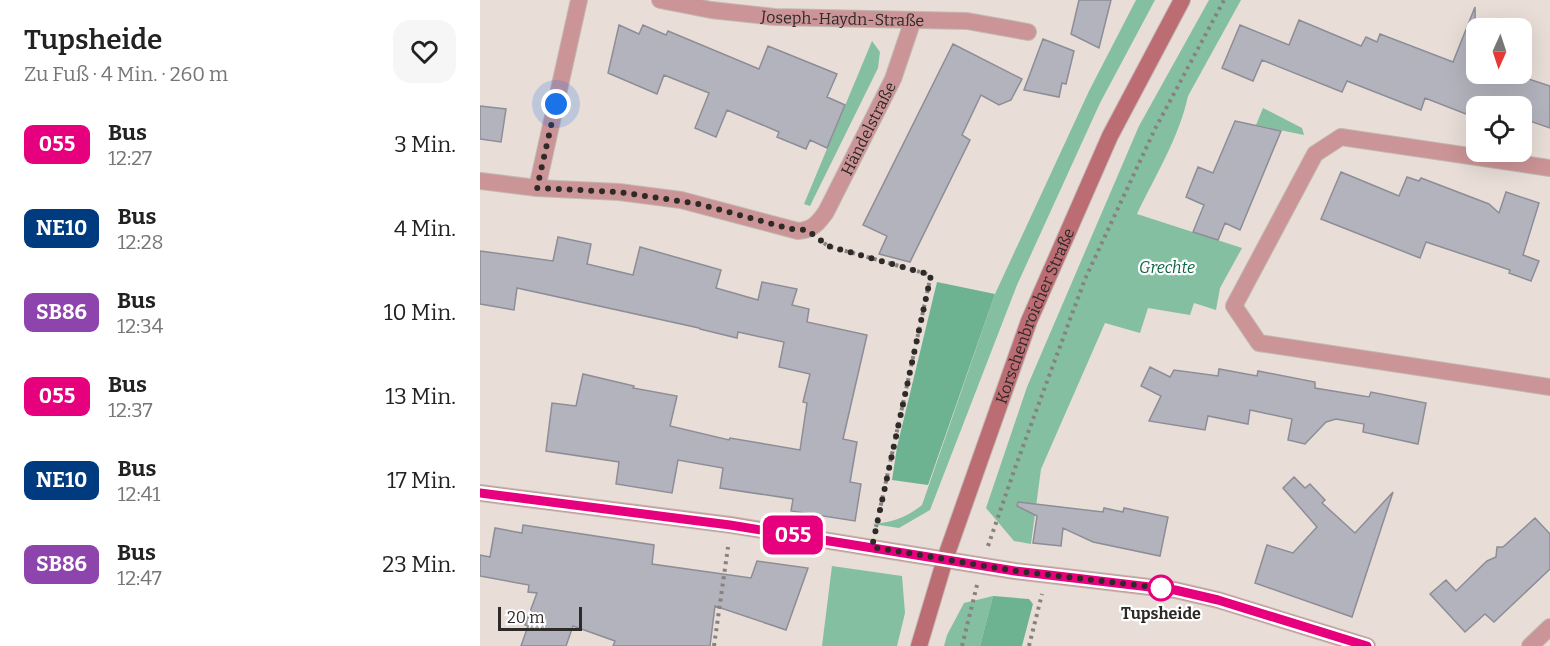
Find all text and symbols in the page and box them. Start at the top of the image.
street label: Joseph-Haydn-Straße [759,6,924,30]
north arrow [1466,18,1532,84]
map controls [1466,18,1532,162]
button: heart [393,20,456,83]
text: Tupsheide [24,23,162,56]
text: Zu Fuß · 4 Min. · 260 m [24,62,228,86]
street label: Händelstraße [837,79,900,179]
your location [541,89,571,119]
button: locate [1466,96,1532,162]
text: Bus [108,119,147,146]
text: 055 [39,131,75,157]
text: 3 Min. [394,131,456,158]
text: 12:27 [108,146,152,170]
text: Bus [117,203,156,230]
text: NE10 [36,215,87,241]
text: 4 Min. [394,215,456,242]
street label: Korschenbroicher Straße [992,225,1079,406]
text: 12:28 [117,230,164,254]
park label: Grechte [1139,258,1195,277]
text: Bus [117,287,156,314]
text: SB86 [36,299,87,325]
text: 10 Min. [384,299,456,326]
text: 12:34 [117,314,163,338]
text: Bus [108,371,147,398]
text: 055 [39,383,75,409]
text: 13 Min. [385,383,456,410]
text: 12:37 [108,398,153,422]
text: Bus [117,455,156,482]
text: NE10 [36,467,87,493]
text: 17 Min. [387,467,456,494]
text: 12:41 [117,482,160,506]
line badge: 055 [758,516,828,554]
text: 055 [775,522,811,548]
text: Bus [117,539,156,566]
text: SB86 [36,551,87,577]
text: 23 Min. [382,551,456,578]
text: 12:47 [117,566,162,590]
marker: Tupsheide [1148,575,1174,601]
scale bar [498,604,582,632]
place label: Tupsheide [1121,604,1201,623]
text: 20 m [507,608,544,627]

